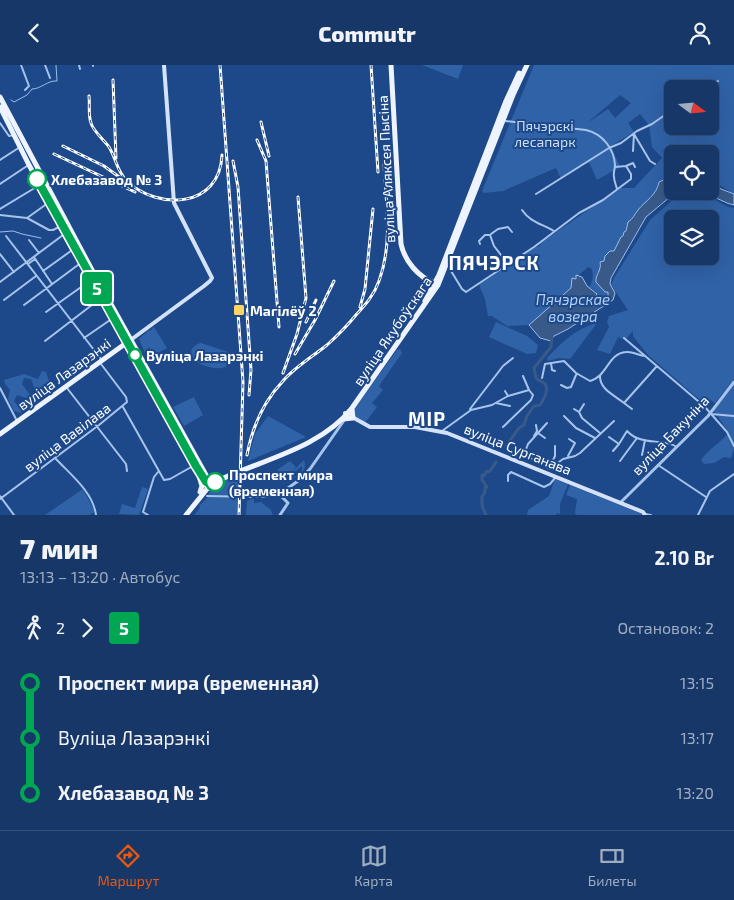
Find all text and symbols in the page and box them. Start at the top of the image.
icon: back [20,19,48,47]
icon: person [686,19,714,47]
text: Commutr [318,20,416,46]
north arrow [664,80,719,135]
map controls [664,80,719,265]
street label: вуліца Аляксея Пысіна [374,95,398,243]
park label: Пячэрскі лесапарк [514,117,576,150]
button: locate [664,145,719,200]
marker: Хлебазавод № 3 [27,169,47,189]
place label: Хлебазавод № 3 [51,171,162,188]
button: layers [664,210,719,265]
district label: ПЯЧЭРСК [448,251,540,274]
line badge: 5 [81,272,113,304]
street label: вуліца Якубоўскага [349,273,435,389]
text: 5 [92,277,102,299]
water label: Пячэрскае возера [536,290,610,325]
place label: Магілёў 2 [250,302,317,319]
marker: Магілёў 2 [232,303,246,317]
street label: вуліца Лазарэнкі [14,334,114,414]
place label: Вуліца Лазарэнкі [146,347,264,364]
marker: Вуліца Лазарэнкі [128,348,142,362]
street label: вуліца Бакуніна [628,392,712,478]
street label: вуліца Вавілава [20,399,114,475]
district label: МІР [408,407,446,430]
street label: вуліца Сурганава [462,420,574,478]
place label: Проспект мира (временная) [229,466,333,499]
marker: Проспект мира (временная) [205,472,225,492]
text: 7 мин [20,531,98,565]
text: 2.10 Br [655,546,714,569]
text: 13:13 – 13:20 · Автобус [20,567,180,586]
icon: walk [20,614,48,642]
icon: forward [73,614,101,642]
text: 5 [119,617,129,639]
text: 2 [56,618,65,637]
text: Остановок: 2 [617,618,714,637]
text: Проспект мира (временная) [58,671,319,694]
text: 13:15 [680,673,714,692]
text: Вуліца Лазарэнкі [58,726,210,749]
text: 13:17 [680,728,714,747]
text: Хлебазавод № 3 [58,781,209,804]
text: 13:20 [676,783,714,802]
tab: Маршрут [97,842,159,889]
tab: Карта [354,842,393,889]
tab: Билеты [588,842,637,889]

